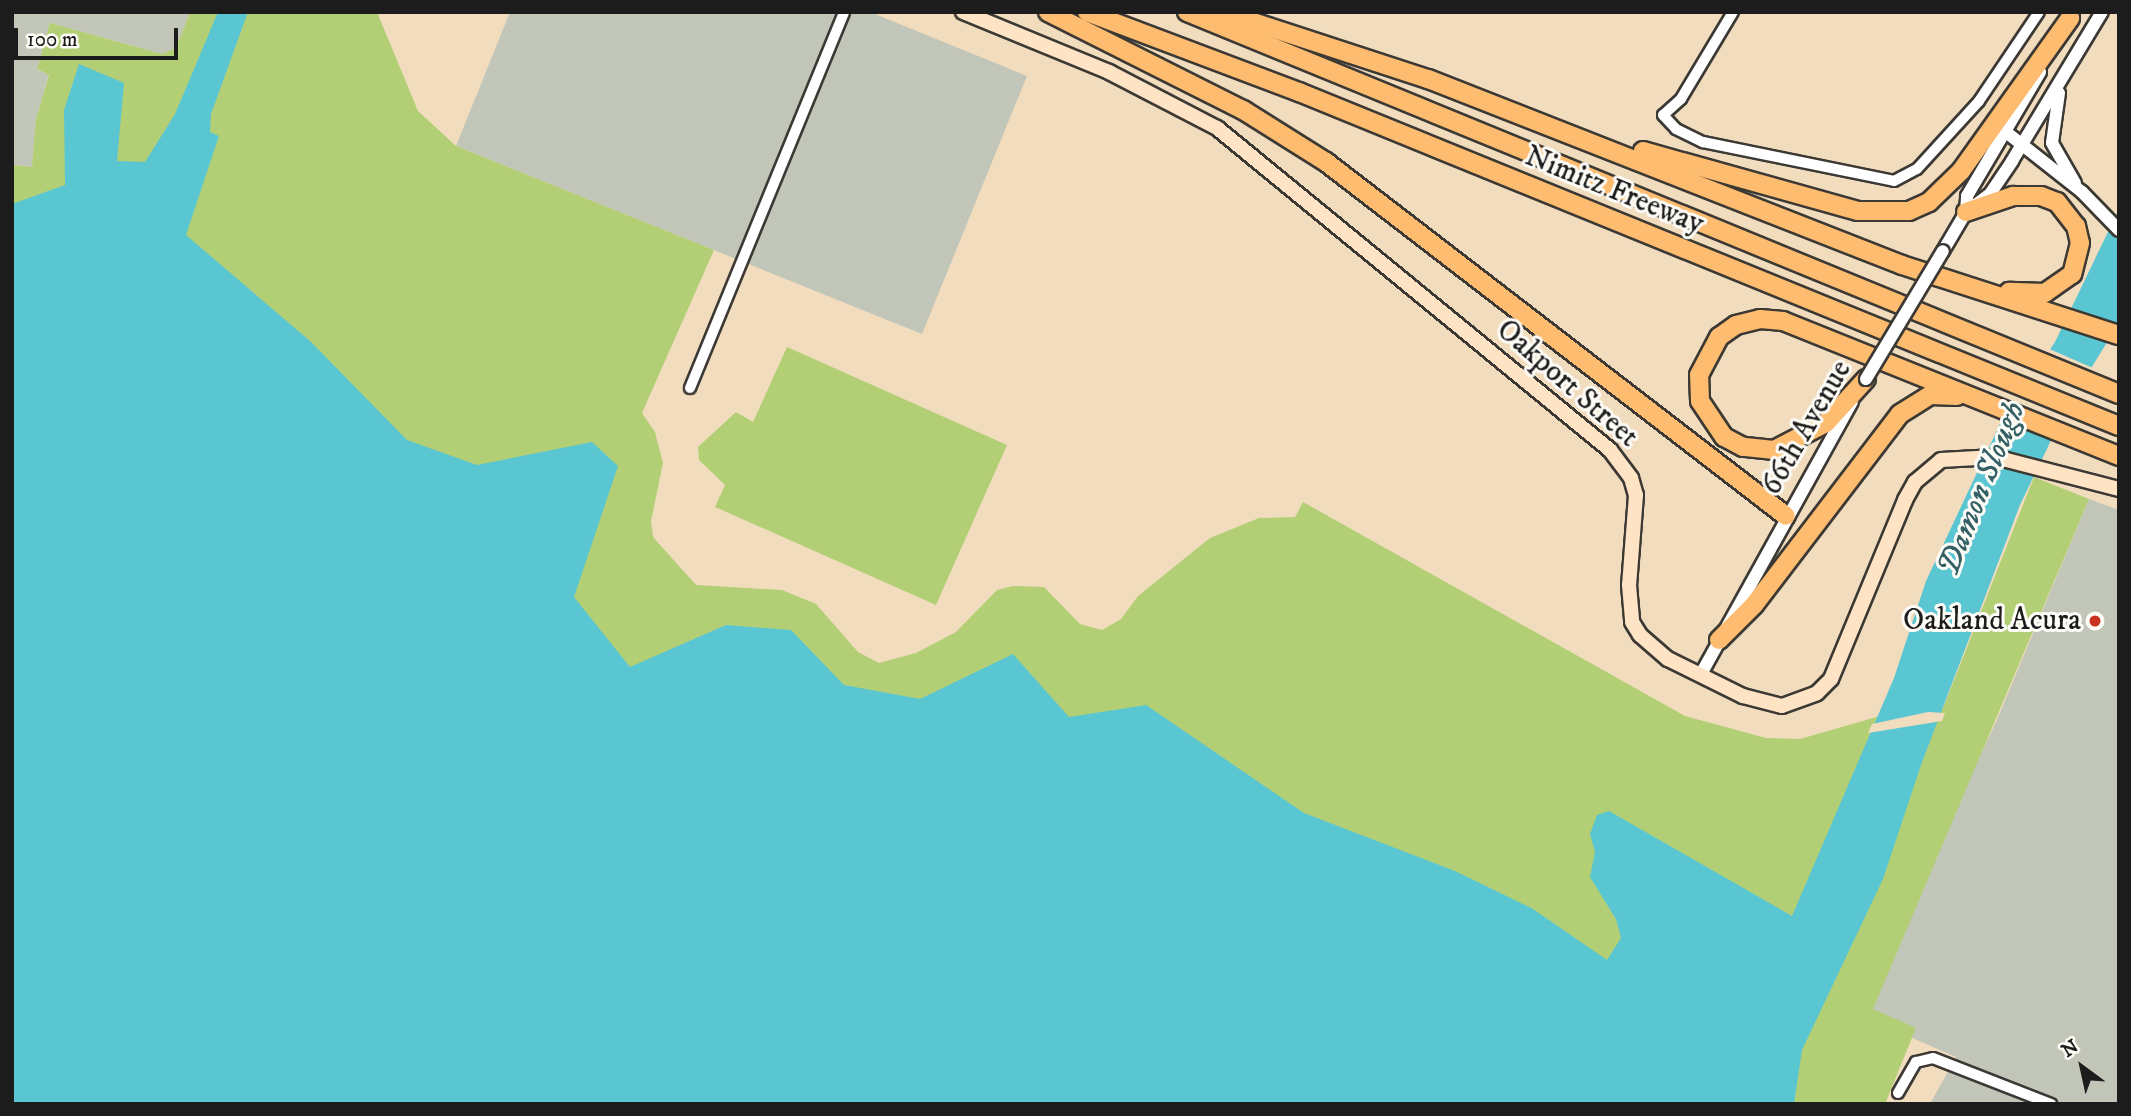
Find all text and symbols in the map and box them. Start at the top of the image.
scale bar [18,14,182,58]
text: 100 m [27,27,78,53]
street label: Nimitz Freeway [1519,139,1709,243]
street label: Oakport Street [1489,313,1645,455]
street label: 66th Avenue [1754,354,1860,502]
water label: Damon Slough [1930,397,2034,581]
place label: Oakland Acura [1903,603,2081,639]
marker: Oakland Acura [2087,613,2103,629]
north arrow [2047,1032,2117,1102]
text: N [2057,1035,2083,1063]

